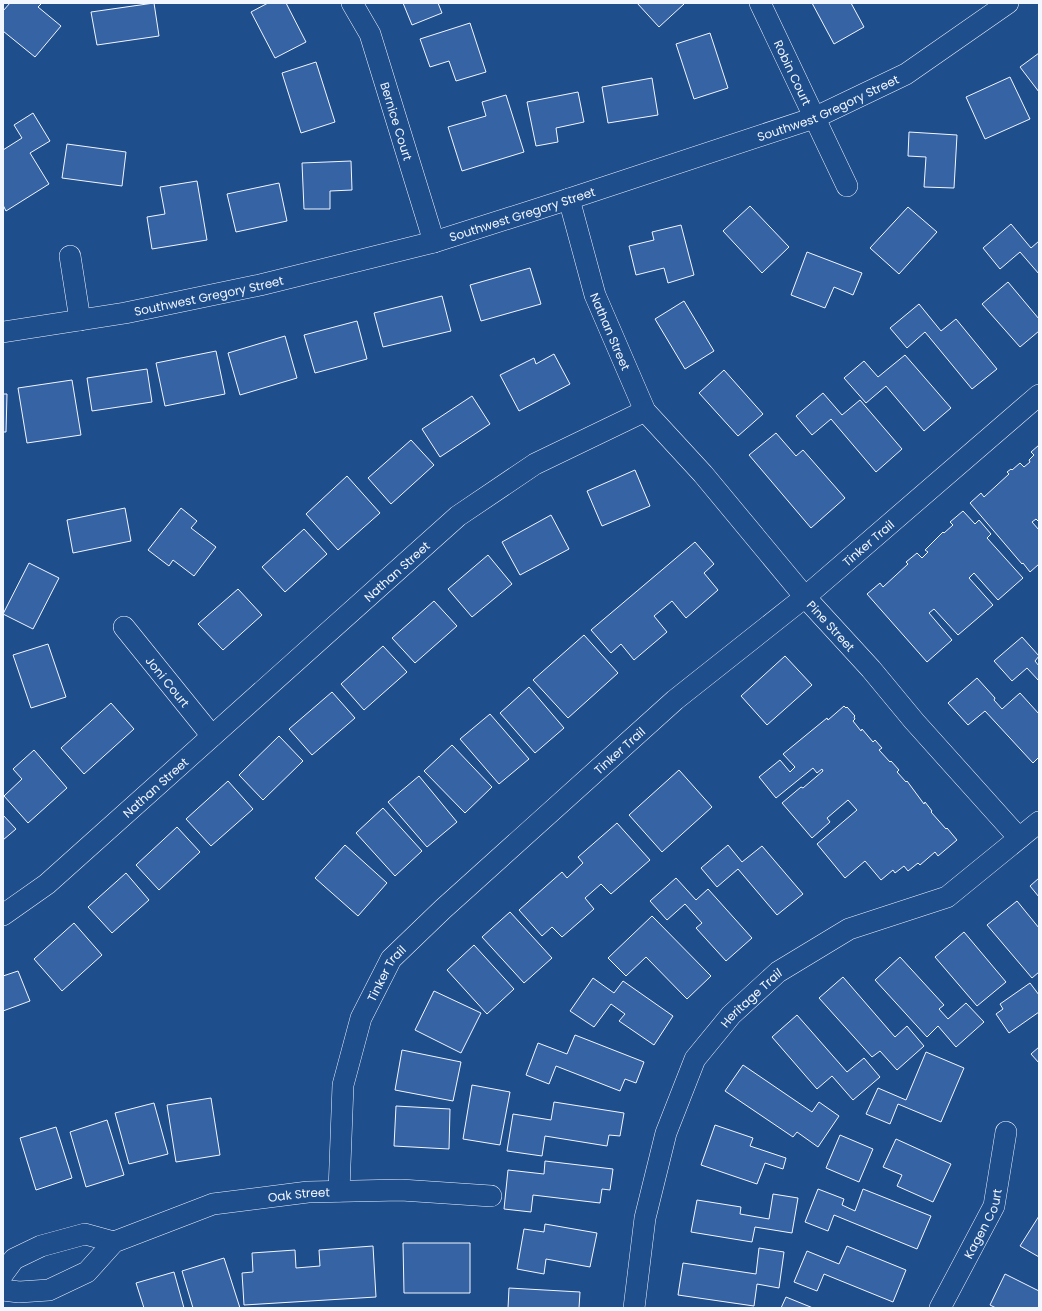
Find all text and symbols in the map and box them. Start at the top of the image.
street label: Robin Court [770,37,816,108]
street label: Southwest Gregory Street [755,70,901,145]
street label: Bernice Court [377,80,417,163]
street label: Southwest Gregory Street [447,182,597,245]
street label: Southwest Gregory Street [132,271,285,319]
street label: Nathan Street [586,290,635,373]
street label: Tinker Trail [838,515,898,570]
street label: Nathan Street [360,537,433,605]
street label: Pine Street [804,596,859,655]
street label: Joni Court [142,652,194,711]
street label: Tinker Trail [590,723,649,778]
street label: Nathan Street [119,753,192,821]
street label: Tinker Trail [362,941,409,1004]
street label: Heritage Trail [716,963,785,1031]
street label: Oak Street [267,1183,330,1206]
street label: Kagen Court [959,1188,1005,1261]

